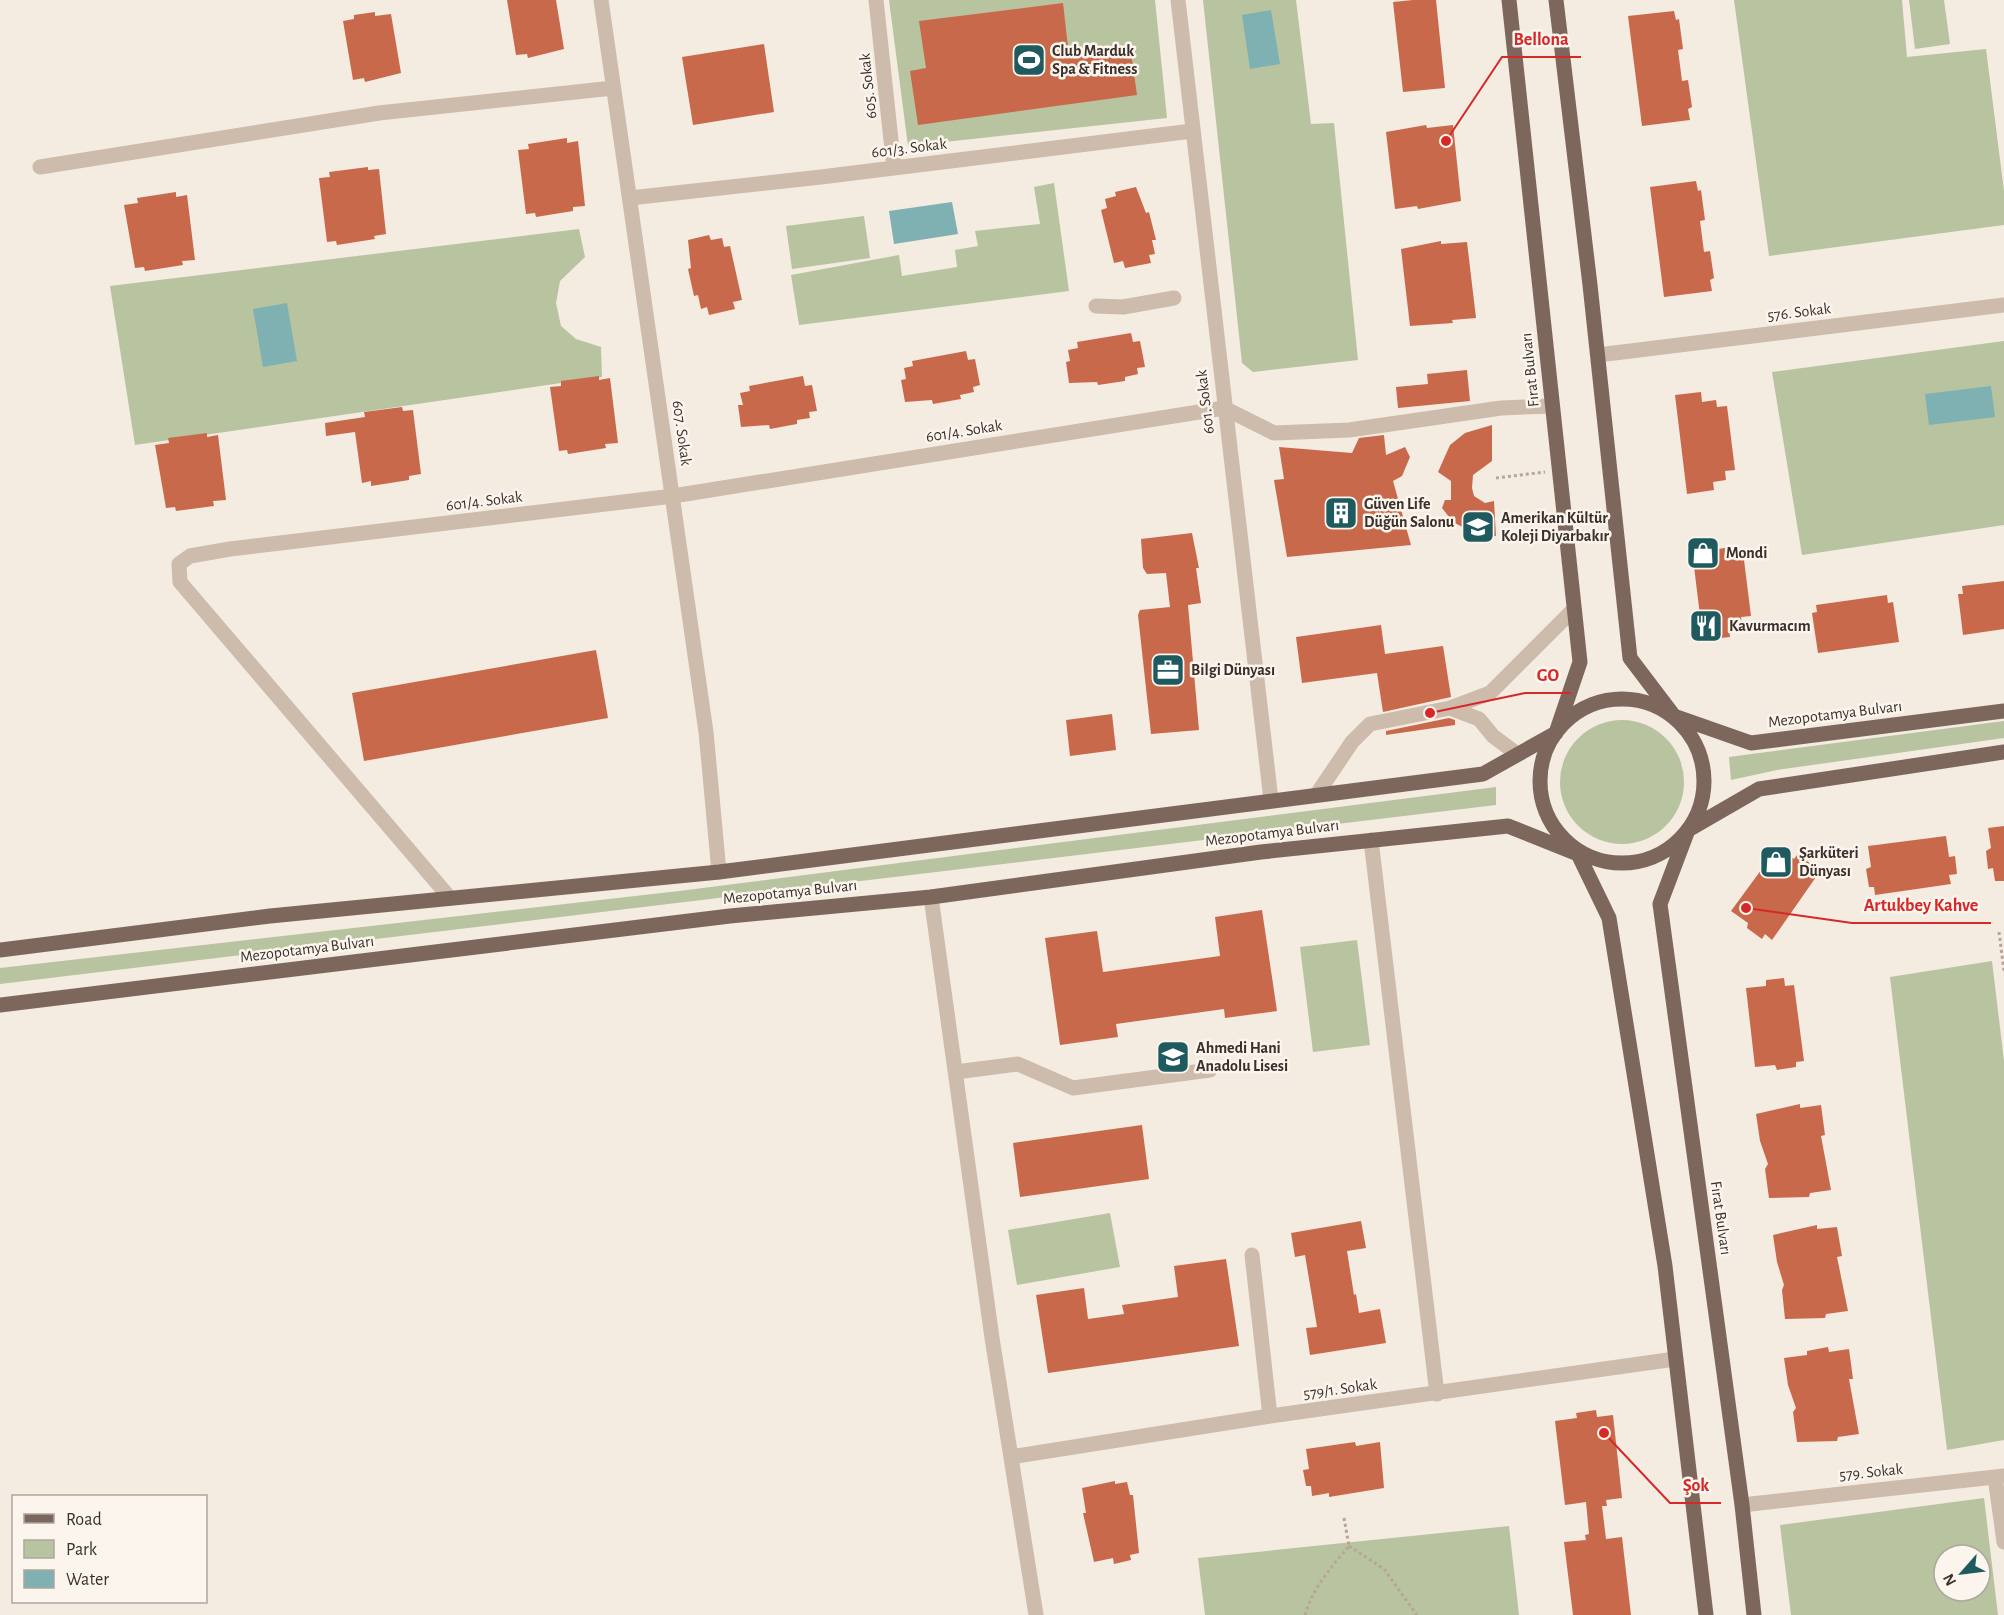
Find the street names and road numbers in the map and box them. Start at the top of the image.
street label: 605. Sokak [857,52,879,120]
street label: 601/3. Sokak [870,135,948,161]
street label: 576. Sokak [1766,300,1832,324]
street label: Fırat Bulvarı [1518,332,1542,408]
street label: 601. Sokak [1193,368,1217,435]
street label: 607. Sokak [670,399,695,467]
street label: 601/4. Sokak [925,417,1004,445]
street label: 601/4. Sokak [445,488,524,514]
street label: Mezopotamya Bulvarı [1767,698,1903,731]
street label: Mezopotamya Bulvarı [1204,817,1340,850]
street label: Mezopotamya Bulvarı [722,877,858,908]
street label: Mezopotamya Bulvarı [239,933,375,966]
street label: Fırat Bulvarı [1708,1180,1734,1256]
street label: 579/1. Sokak [1302,1376,1378,1402]
street label: 579. Sokak [1838,1461,1904,1483]

